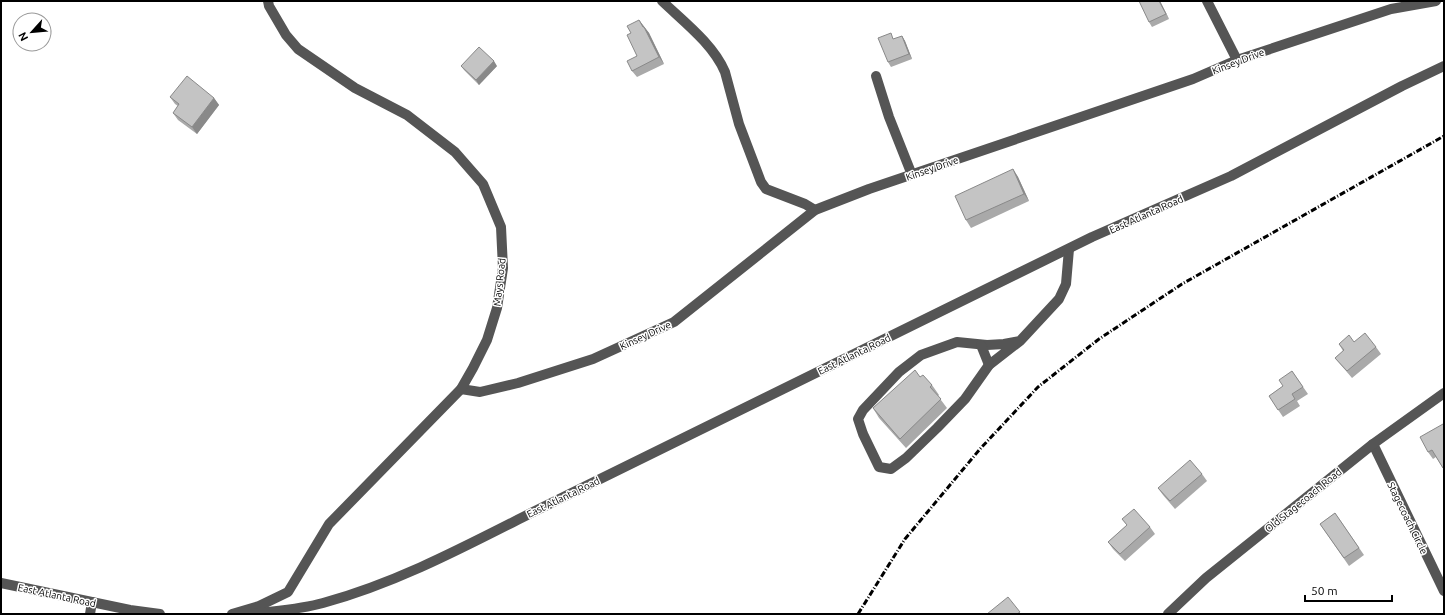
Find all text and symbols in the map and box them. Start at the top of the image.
north arrow [12,12,52,52]
text: N [16,30,30,43]
street label: Kinsey Drive [1211,46,1266,76]
street label: Kinsey Drive [904,154,960,183]
street label: East Atlanta Road [1108,193,1185,236]
street label: Mays Road [492,257,508,307]
street label: Kinsey Drive [618,319,672,352]
street label: East Atlanta Road [816,332,893,377]
street label: Old Stagecoach Road [1263,466,1344,535]
street label: East Atlanta Road [525,475,602,520]
street label: Stagecoach Circle [1385,480,1430,556]
scale bar [1305,577,1392,603]
street label: East Atlanta Road [17,582,97,609]
text: 50 m [1311,584,1338,597]

